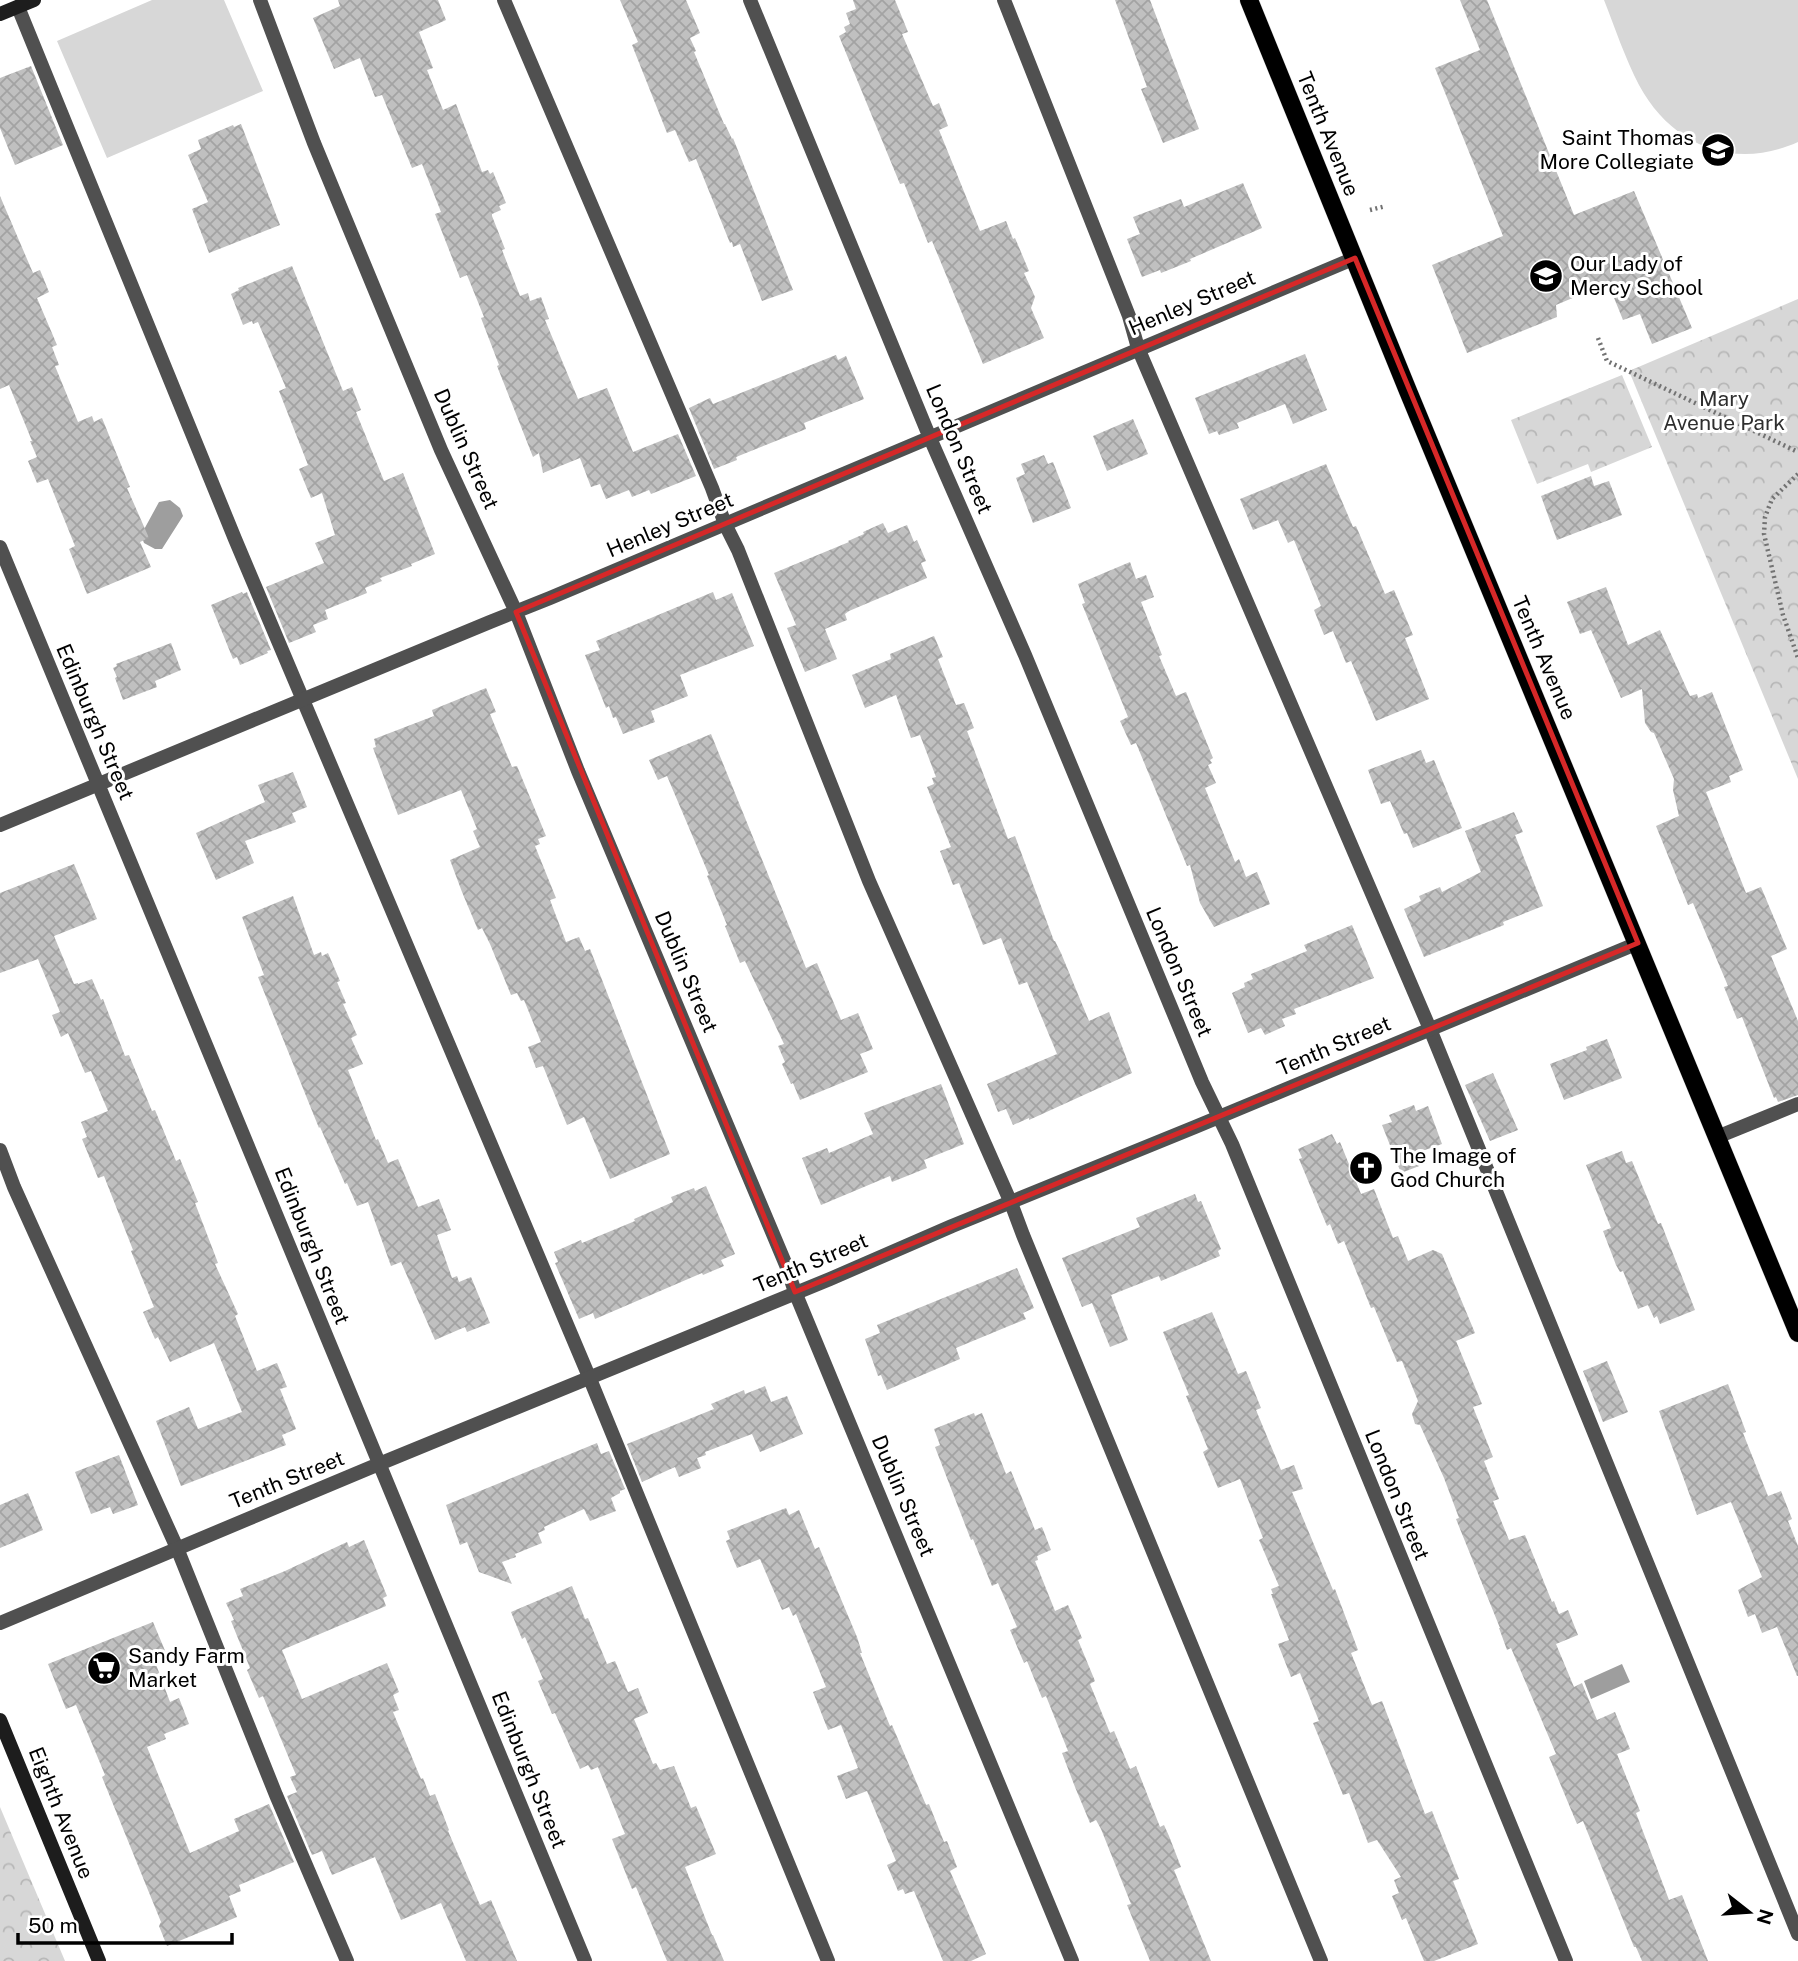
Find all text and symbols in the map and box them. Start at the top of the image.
street label: Tenth Avenue [1292,68,1365,200]
place label: Saint Thomas More Collegiate [1540,125,1694,174]
school or university icon: Saint Thomas More Collegiate [1699,131,1737,169]
place label: Our Lady of Mercy School [1570,251,1704,300]
school or university icon: Our Lady of Mercy School [1527,257,1565,295]
street label: Henley Street [1125,265,1259,340]
street label: London Street [921,380,998,518]
street label: Dublin Street [429,385,504,513]
park label: Mary Avenue Park [1663,386,1785,435]
street label: Henley Street [603,487,737,562]
street label: Tenth Avenue [1507,592,1582,723]
street label: Edinburgh Street [51,640,140,804]
street label: London Street [1141,903,1218,1041]
street label: Dublin Street [650,907,723,1036]
street label: Tenth Street [1273,1010,1395,1081]
place label: The Image of God Church [1390,1143,1516,1192]
church icon: The Image of God Church [1347,1149,1385,1187]
street label: Edinburgh Street [270,1164,355,1328]
street label: Tenth Street [750,1227,872,1298]
street label: London Street [1360,1426,1435,1564]
street label: Dublin Street [867,1431,940,1560]
street label: Tenth Street [226,1445,348,1514]
place label: Sandy Farm Market [128,1643,245,1692]
supermarket icon: Sandy Farm Market [85,1649,123,1687]
street label: Edinburgh Street [487,1688,572,1852]
street label: Eighth Avenue [24,1743,99,1882]
north arrow [1714,1877,1784,1947]
scale bar [18,1902,231,1946]
text: N [1753,1907,1778,1927]
text: 50 m [28,1913,78,1938]

